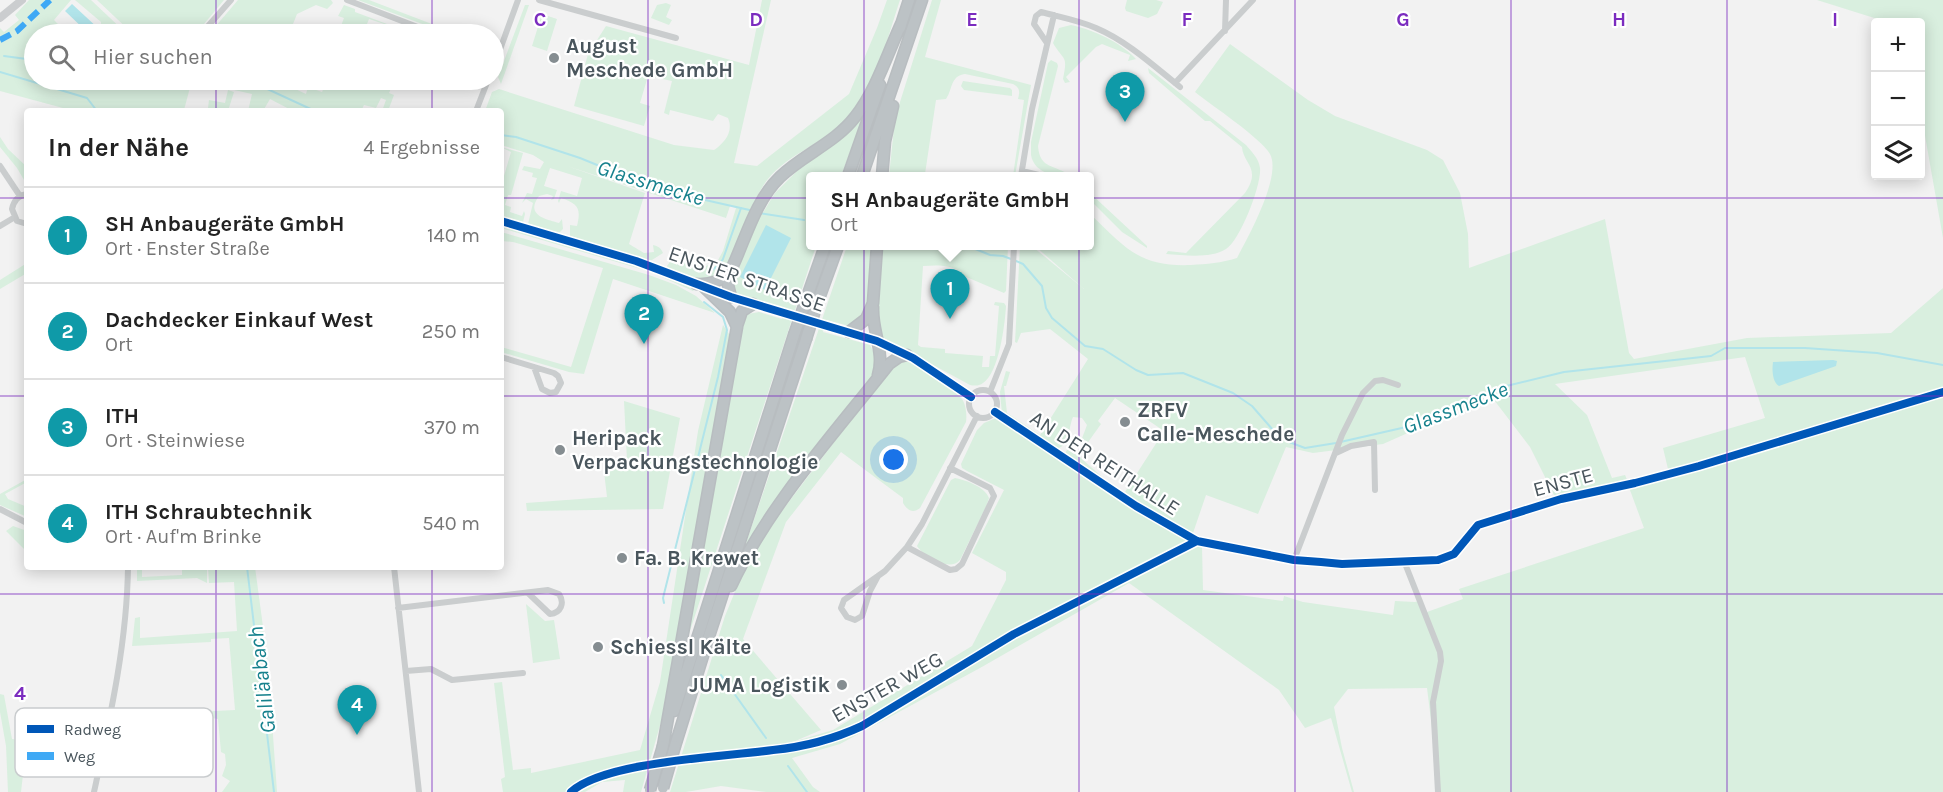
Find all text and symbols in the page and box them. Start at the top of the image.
text: C [534,8,546,31]
text: D [749,8,763,31]
text: E [966,8,978,31]
text: F [1182,8,1193,31]
text: G [1396,8,1410,31]
text: H [1612,8,1626,31]
text: I [1832,8,1838,31]
map controls [1871,18,1925,180]
button: + [1871,18,1925,72]
search box [24,24,504,90]
place label: August Meschede GmbH [566,34,733,82]
icon: search [45,41,78,74]
text: Hier suchen [93,44,213,70]
marker: August Meschede GmbH [547,51,561,65]
pin: 3 [1106,72,1144,122]
button: − [1871,72,1925,126]
button: layers [1871,126,1925,180]
text: In der Nähe [48,132,189,163]
text: 4 Ergebnisse [363,136,480,159]
water label: Glassmecke [594,154,707,212]
popup [806,172,1094,250]
text: SH Anbaugeräte GmbH [830,187,1070,213]
text: SH Anbaugeräte GmbH [105,211,344,237]
text: Ort [830,213,858,236]
text: 1 [64,224,71,247]
text: 140 m [427,224,480,247]
text: Ort · Enster Straße [105,237,270,260]
street label: ENSTER STRASSE [665,241,829,317]
pin: 1 [930,270,970,319]
pin: 2 [624,294,664,344]
text: Dachdecker Einkauf West [105,307,373,333]
text: 2 [61,320,74,343]
text: 250 m [422,320,480,343]
text: Ort [105,333,133,356]
water label: Glassmecke [1399,376,1512,440]
place label: ZRFV Calle-Meschede [1137,398,1294,446]
text: ITH [105,403,139,429]
street label: AN DER REITHALLE [1026,406,1184,520]
marker: ZRFV Calle-Meschede [1118,415,1132,429]
text: 3 [61,416,74,439]
text: 370 m [423,416,480,439]
place label: Heripack Verpackungstechnologie [572,426,818,474]
text: Ort · Steinwiese [105,429,245,452]
marker: Heripack Verpackungstechnologie [553,443,567,457]
your location [879,445,908,474]
street label: ENSTE [1530,462,1596,502]
text: ITH Schraubtechnik [105,499,312,525]
text: 4 [62,512,73,535]
text: 540 m [422,512,480,535]
text: Ort · Auf'm Brinke [105,525,262,548]
place label: Fa. B. Krewet [634,546,759,570]
marker: Fa. B. Krewet [615,551,629,565]
water label: Galiläabach [243,625,281,735]
place label: Schiessl Kälte [610,635,751,659]
marker: Schiessl Kälte [591,640,605,654]
street label: ENSTER WEG [827,647,947,727]
place label: JUMA Logistik [689,673,831,697]
marker: JUMA Logistik [835,678,849,692]
text: 4 [14,682,26,705]
pin: 4 [338,686,376,735]
legend [15,708,213,777]
text: Radweg [64,720,121,739]
text: Weg [64,747,95,766]

